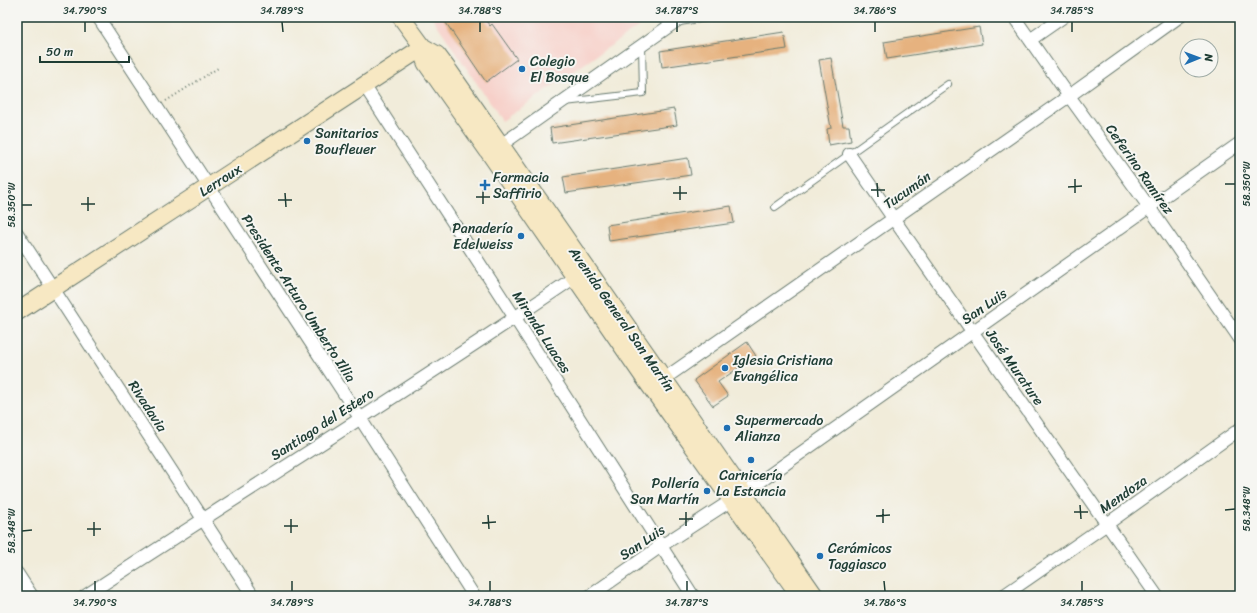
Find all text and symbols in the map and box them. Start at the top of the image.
text: 34.790°S [63,2,107,20]
text: 34.789°S [260,2,304,20]
text: 34.788°S [458,2,502,20]
text: 34.787°S [656,2,699,20]
text: 34.786°S [854,2,897,20]
text: 34.785°S [1050,2,1094,20]
scale bar [40,38,129,64]
north arrow [1179,38,1219,78]
text: 50 m [46,41,73,63]
place label: Colegio El Bosque [530,49,589,90]
text: N [1199,53,1218,62]
marker: Colegio El Bosque [517,64,527,74]
street label: Ceferino Ramírez [1099,118,1181,220]
place label: Sanitarios Boufleuer [315,121,379,162]
marker: Sanitarios Boufleuer [302,136,312,146]
street label: Lerroux [194,157,247,204]
text: 58.350°W [1238,161,1256,207]
street label: Tucumán [878,164,937,216]
place label: Farmacia Saffirio [493,165,549,206]
marker: Farmacia Saffirio [480,180,490,190]
text: 58.350°W [3,182,21,228]
street label: Presidente Arturo Umberto Illia [235,209,363,388]
place label: Panadería Edelweiss [452,216,514,257]
marker: Panadería Edelweiss [516,231,526,241]
street label: Avenida General San Martín [561,241,681,397]
street label: San Luis [956,281,1013,331]
street label: Miranda Luaces [505,286,578,379]
street label: José Murature [978,323,1050,411]
place label: Iglesia Cristiana Evangélica [732,348,833,389]
marker: Iglesia Cristiana Evangélica [720,363,730,373]
street label: Rivadavia [121,375,174,438]
street label: Santiago del Estero [265,381,379,467]
place label: Supermercado Alianza [734,408,823,449]
marker: Supermercado Alianza [722,423,732,433]
marker: Carnicería La Estancia [746,455,756,465]
place label: Carnicería La Estancia [716,463,786,504]
street label: Mendoza [1094,469,1153,520]
place label: Pollería San Martín [630,471,699,512]
marker: Pollería San Martín [702,486,712,496]
text: 58.348°W [1238,486,1256,531]
text: 58.348°W [3,508,21,553]
street label: San Luis [614,517,671,567]
place label: Cerámicos Taggiasco [828,536,892,577]
marker: Cerámicos Taggiasco [815,551,825,561]
text: 34.790°S [73,594,117,612]
text: 34.789°S [270,594,314,612]
text: 34.788°S [468,594,512,612]
text: 34.787°S [666,594,709,612]
text: 34.786°S [864,594,907,612]
text: 34.785°S [1060,594,1104,612]

